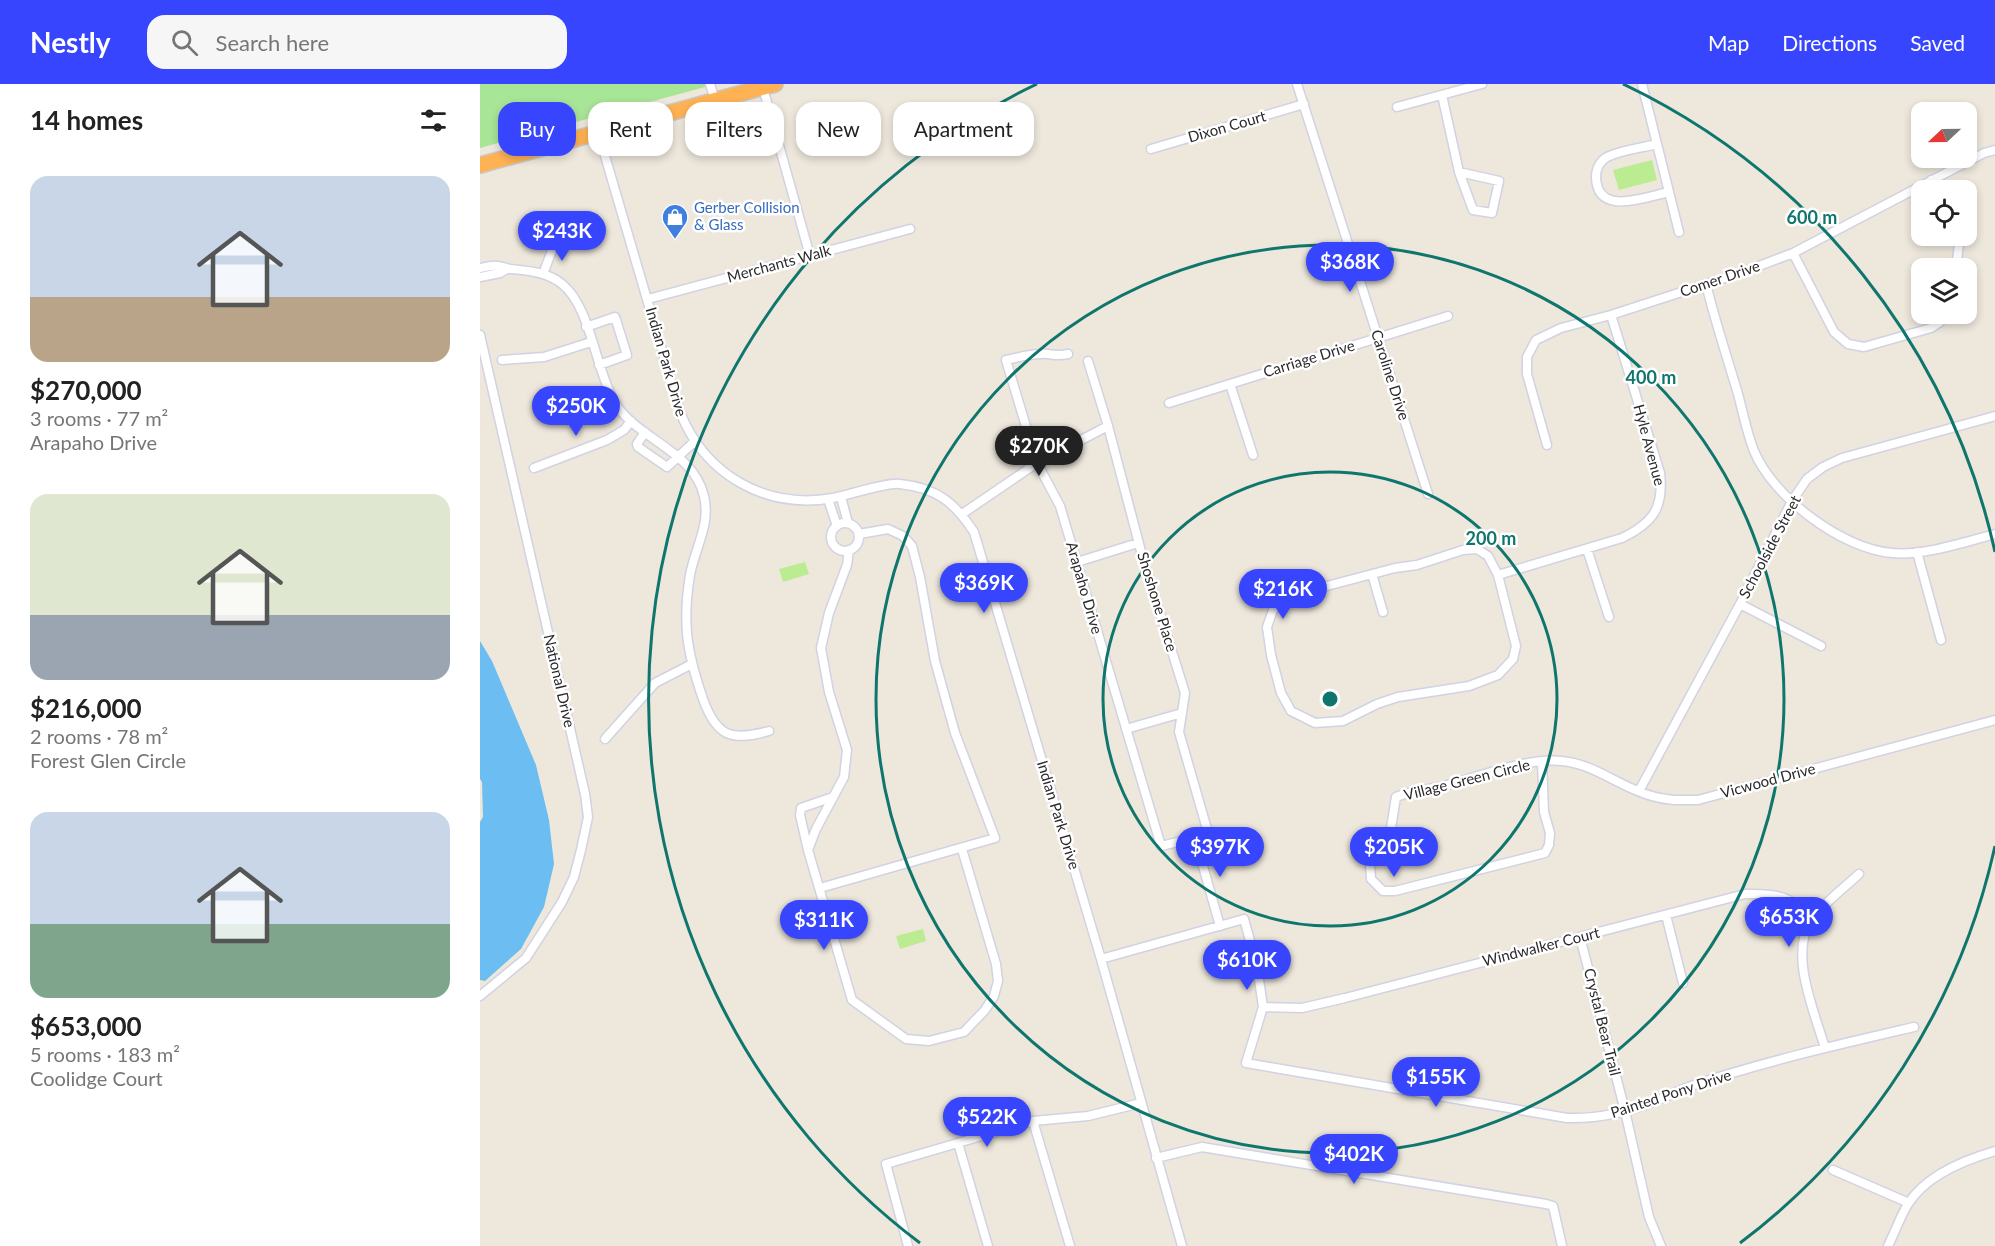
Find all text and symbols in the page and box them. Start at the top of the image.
search box [147,15,567,69]
text: Nestly [30,25,111,59]
icon: search [168,26,201,59]
text: Search here [216,29,329,56]
text: Map [1708,30,1749,55]
text: Directions [1782,30,1877,55]
text: Saved [1910,30,1965,55]
chip: Buy [498,102,576,156]
chip: Rent [588,102,673,156]
chip: Filters [685,102,784,156]
chip: New [796,102,881,156]
chip: Apartment [893,102,1034,156]
north arrow [1911,102,1977,168]
map controls [1911,102,1977,324]
text: 14 homes [30,104,143,136]
icon: filters [417,104,450,137]
street label: Dixon Court [1186,106,1268,146]
button: locate [1911,180,1977,246]
place label: Gerber Collision & Glass [694,198,800,233]
shop icon: Gerber Collision & Glass [660,202,690,240]
text: 600 m [1787,206,1837,228]
pin: $243K [520,211,604,262]
icon: home [186,215,294,323]
text: $243K [532,218,592,242]
street label: Merchants Walk [725,240,833,286]
pin: $368K [1308,242,1392,293]
text: $368K [1320,249,1380,273]
street label: Comer Drive [1677,256,1762,300]
button: layers [1911,258,1977,324]
street label: Indian Park Drive [643,305,691,419]
street label: Caroline Drive [1368,327,1414,422]
street label: Carriage Drive [1261,336,1357,380]
text: 400 m [1626,366,1676,388]
text: $270,000 [30,374,142,406]
pin: $250K [534,386,618,437]
text: $250K [546,393,606,417]
street label: Hyle Avenue [1630,402,1669,487]
text: 3 rooms · 77 m² [30,406,168,430]
pin: $270K [997,426,1081,477]
text: Arapaho Drive [30,430,157,454]
text: $270K [1009,433,1069,457]
street label: Schoolside Street [1734,491,1804,601]
text: 200 m [1466,527,1516,549]
icon: home [186,533,294,641]
street label: Arapaho Drive [1063,539,1107,636]
street label: Shoshone Place [1134,550,1182,654]
pin: $369K [942,563,1026,614]
pin: $216K [1241,569,1325,620]
text: $369K [954,570,1014,594]
text: $216K [1253,576,1313,600]
street label: National Drive [540,632,579,729]
centre of rings [1320,689,1340,709]
text: $216,000 [30,692,142,724]
text: 2 rooms · 78 m² [30,724,168,748]
text: Forest Glen Circle [30,748,186,772]
street label: Village Green Circle [1402,755,1532,803]
street label: Indian Park Drive [1034,758,1084,871]
street label: Vicwood Drive [1718,759,1817,801]
pin: $397K [1178,827,1262,878]
pin: $205K [1352,827,1436,878]
text: $397K [1190,834,1250,858]
text: $205K [1364,834,1424,858]
icon: home [186,851,294,959]
pin: $653K [1747,897,1831,948]
pin: $311K [782,900,866,951]
text: $653K [1759,904,1819,928]
text: $311K [794,907,854,931]
street label: Windwalker Court [1480,923,1602,969]
pin: $610K [1205,940,1289,991]
text: $610K [1217,947,1277,971]
street label: Crystal Bear Trail [1581,966,1625,1077]
text: $653,000 [30,1010,142,1042]
text: 5 rooms · 183 m² [30,1042,180,1066]
pin: $155K [1394,1057,1478,1108]
text: $155K [1406,1064,1466,1088]
street label: Painted Pony Drive [1608,1065,1733,1121]
text: Coolidge Court [30,1066,163,1090]
pin: $522K [945,1097,1029,1148]
text: $522K [957,1104,1017,1128]
pin: $402K [1312,1134,1396,1185]
text: $402K [1324,1141,1384,1165]

